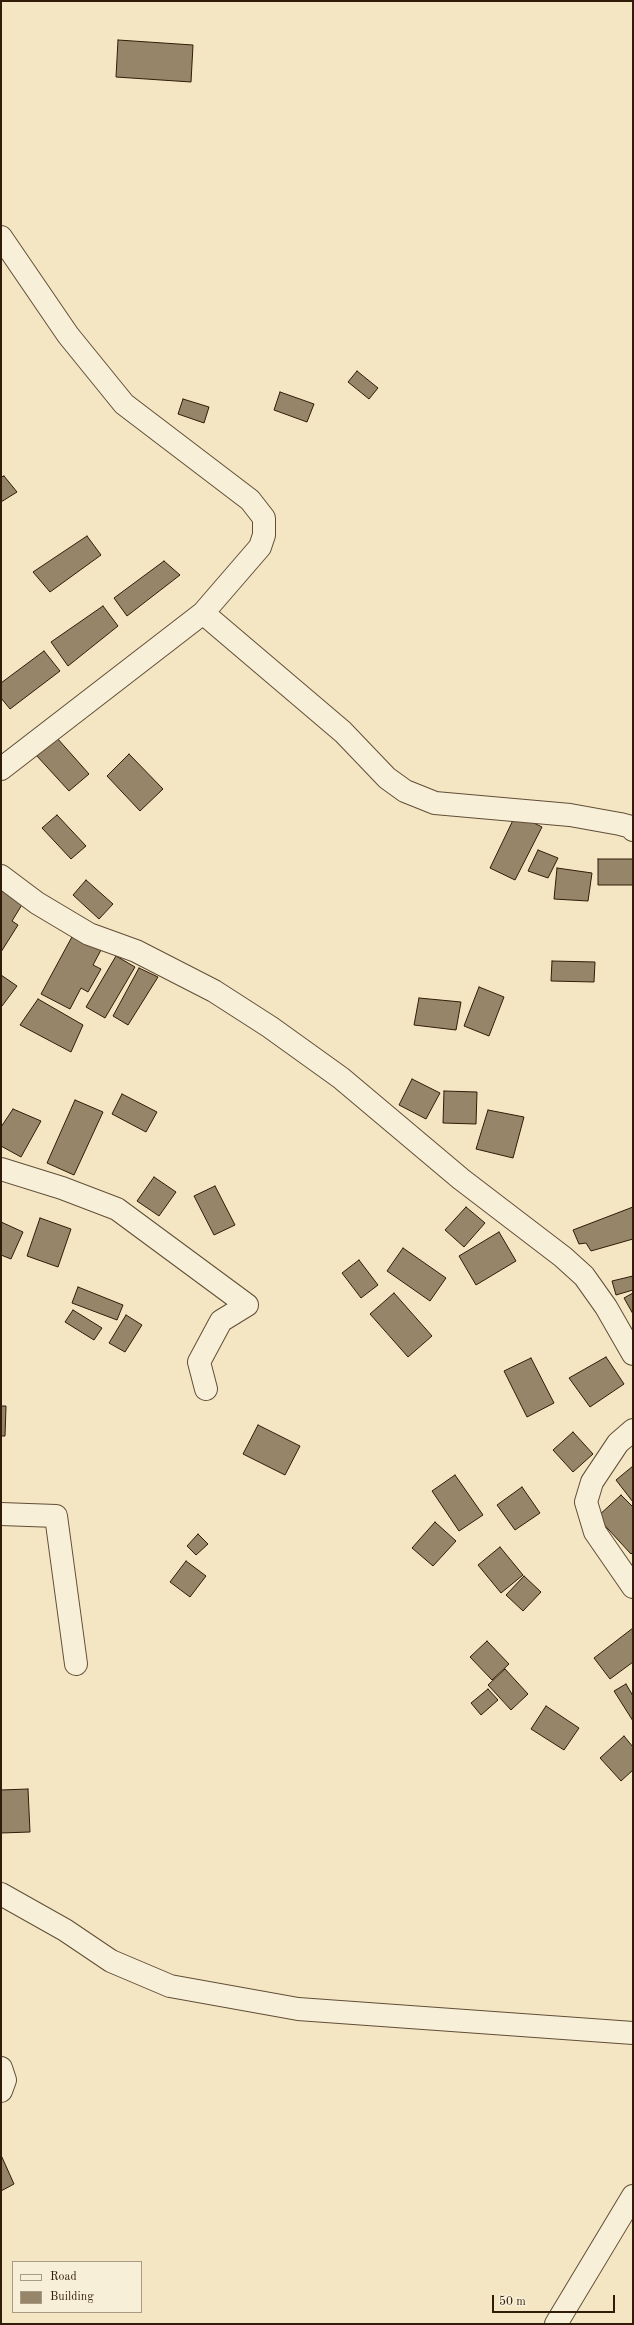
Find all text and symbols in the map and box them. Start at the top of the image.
legend [12,2261,142,2313]
text: Road [50,2271,77,2283]
scale bar [494,2287,617,2313]
text: Building [50,2291,94,2303]
text: 50 m [499,2296,526,2308]

